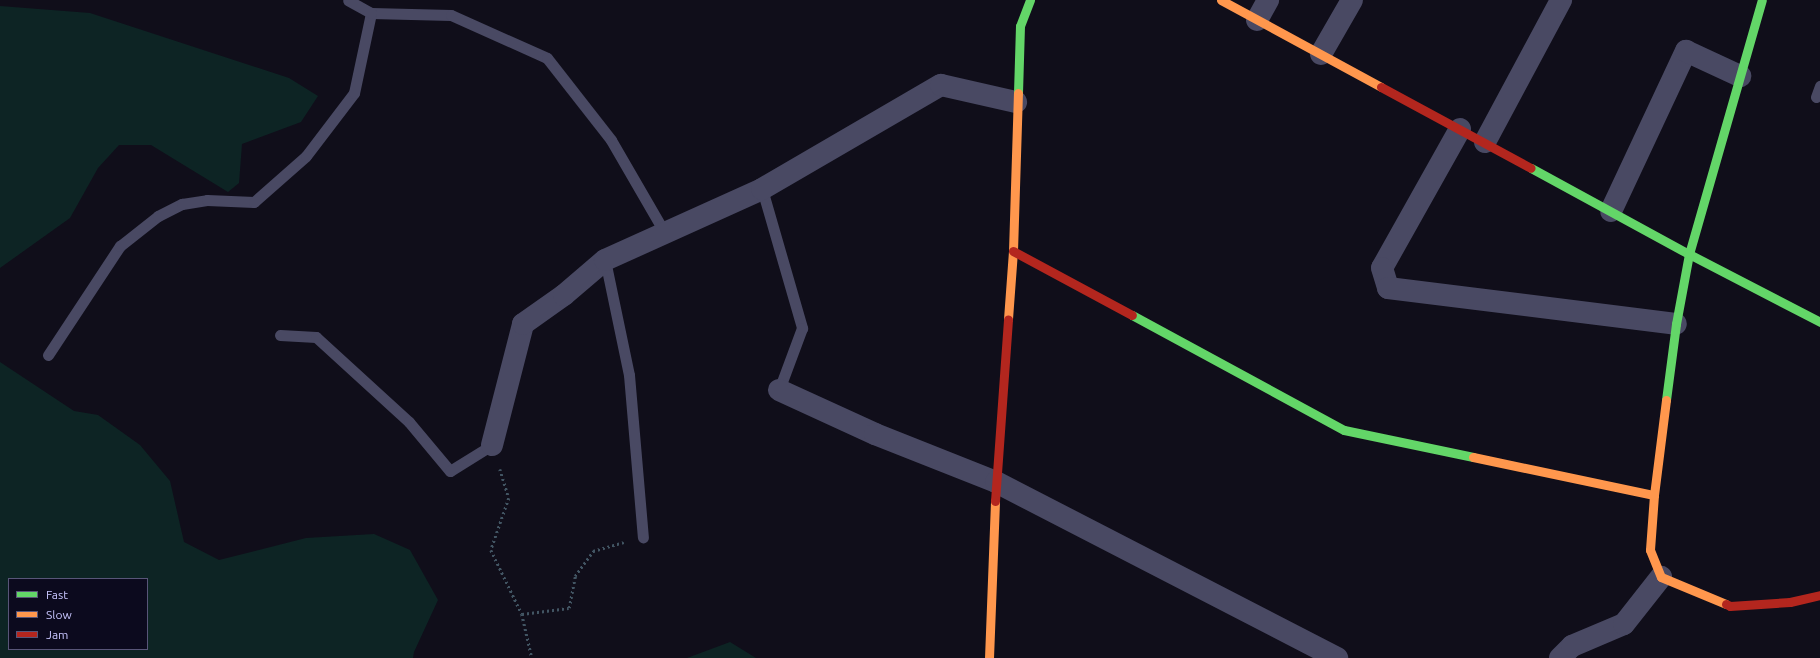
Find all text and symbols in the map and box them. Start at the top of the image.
legend [8,578,148,650]
text: Fast [46,588,68,601]
text: Slow [46,608,72,621]
text: Jam [46,628,68,641]

